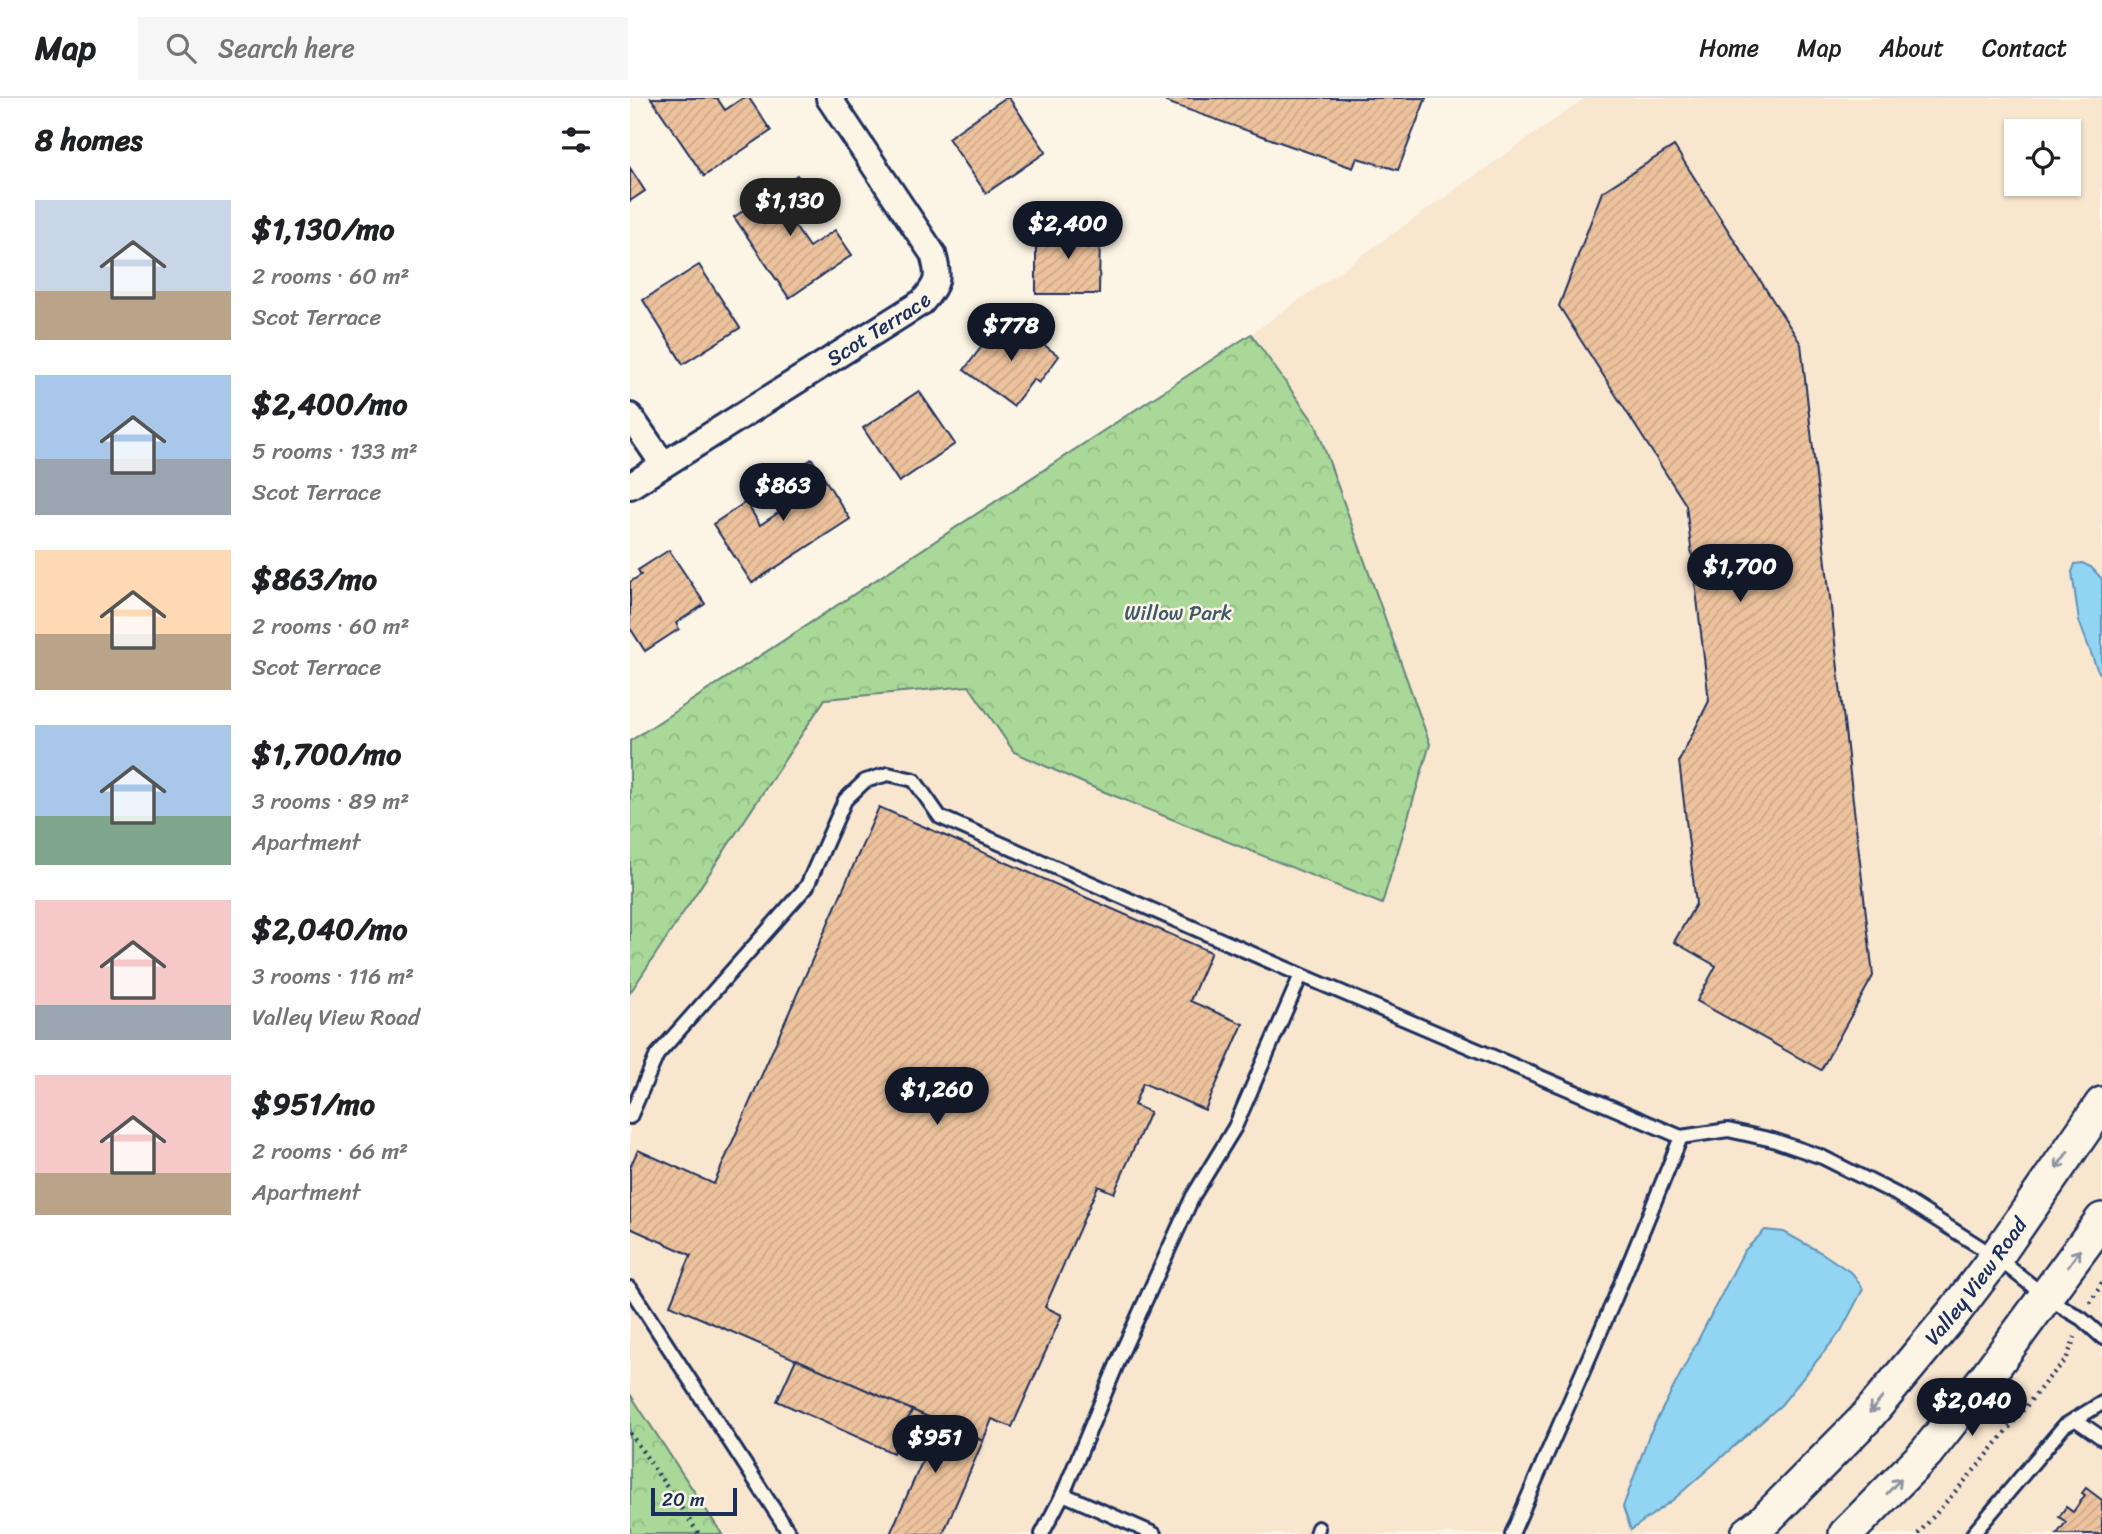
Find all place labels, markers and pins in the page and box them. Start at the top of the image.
pin: $1,130 [733,178,847,238]
pin: $2,400 [1011,202,1125,261]
pin: $778 [970,303,1052,363]
pin: $863 [742,464,824,523]
pin: $1,700 [1683,545,1797,604]
pin: $1,260 [880,1068,994,1127]
pin: $2,040 [1915,1378,2029,1438]
pin: $951 [894,1416,976,1475]

